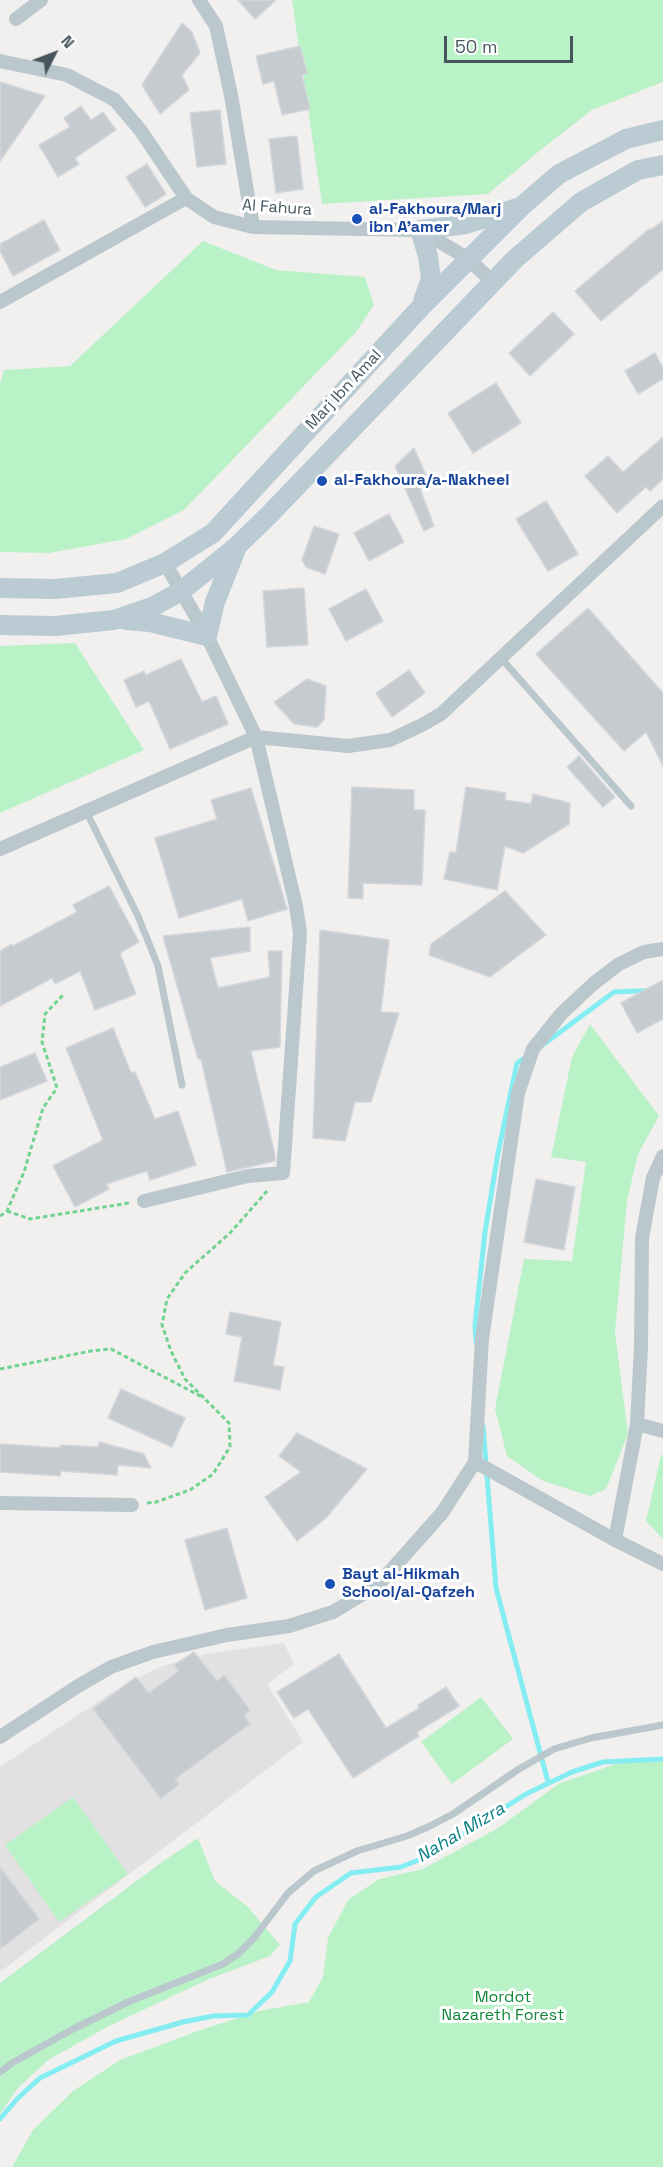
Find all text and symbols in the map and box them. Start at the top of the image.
north arrow [24,24,84,84]
scale bar [447,24,576,62]
text: N [56,31,79,53]
text: 50 m [455,35,497,58]
street label: Al Fahura [241,196,313,220]
place label: al-Fakhoura/Marj ibn A'amer [369,200,501,238]
marker: al-Fakhoura/Marj ibn A'amer [350,212,364,226]
street label: Marj Ibn Amal [302,346,386,434]
place label: al-Fakhoura/a-Nakheel [334,471,510,491]
marker: al-Fakhoura/a-Nakheel [315,474,329,488]
place label: Bayt al-Hikmah School/al-Qafzeh [342,1565,475,1603]
marker: Bayt al-Hikmah School/al-Qafzeh [323,1577,337,1591]
water label: Nahal Mizra [413,1798,509,1868]
park label: Mordot Nazareth Forest [442,1988,564,2026]

